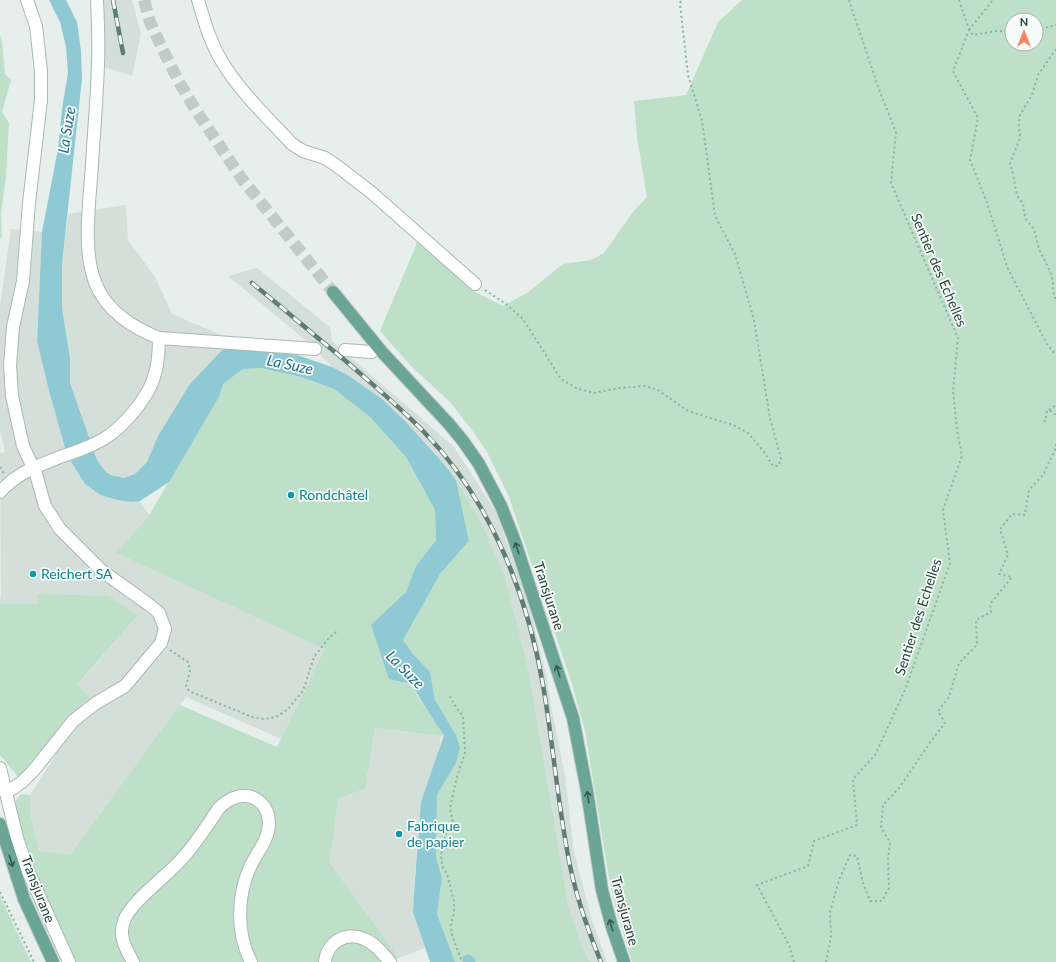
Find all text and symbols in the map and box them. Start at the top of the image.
north arrow [1004,12,1044,52]
text: N [1020,15,1028,28]
water label: La Suze [53,105,79,154]
street label: Sentier des Echelles [908,210,971,329]
water label: La Suze [265,350,315,378]
place label: Rondchâtel [299,486,368,503]
marker: Rondchâtel [286,490,296,500]
one-way arrow [513,541,520,554]
street label: Sentier des Echelles [891,556,944,677]
street label: Transjurane [530,560,569,632]
place label: Reichert SA [41,565,113,582]
marker: Reichert SA [28,569,38,579]
water label: La Suze [383,646,429,692]
one-way arrow [553,665,561,677]
one-way arrow [584,791,592,804]
place label: Fabrique de papier [407,817,464,850]
marker: Fabrique de papier [394,829,404,839]
street label: Transjurane [18,853,59,925]
one-way arrow [8,855,16,867]
street label: Transjurane [608,874,643,947]
one-way arrow [607,919,615,932]

